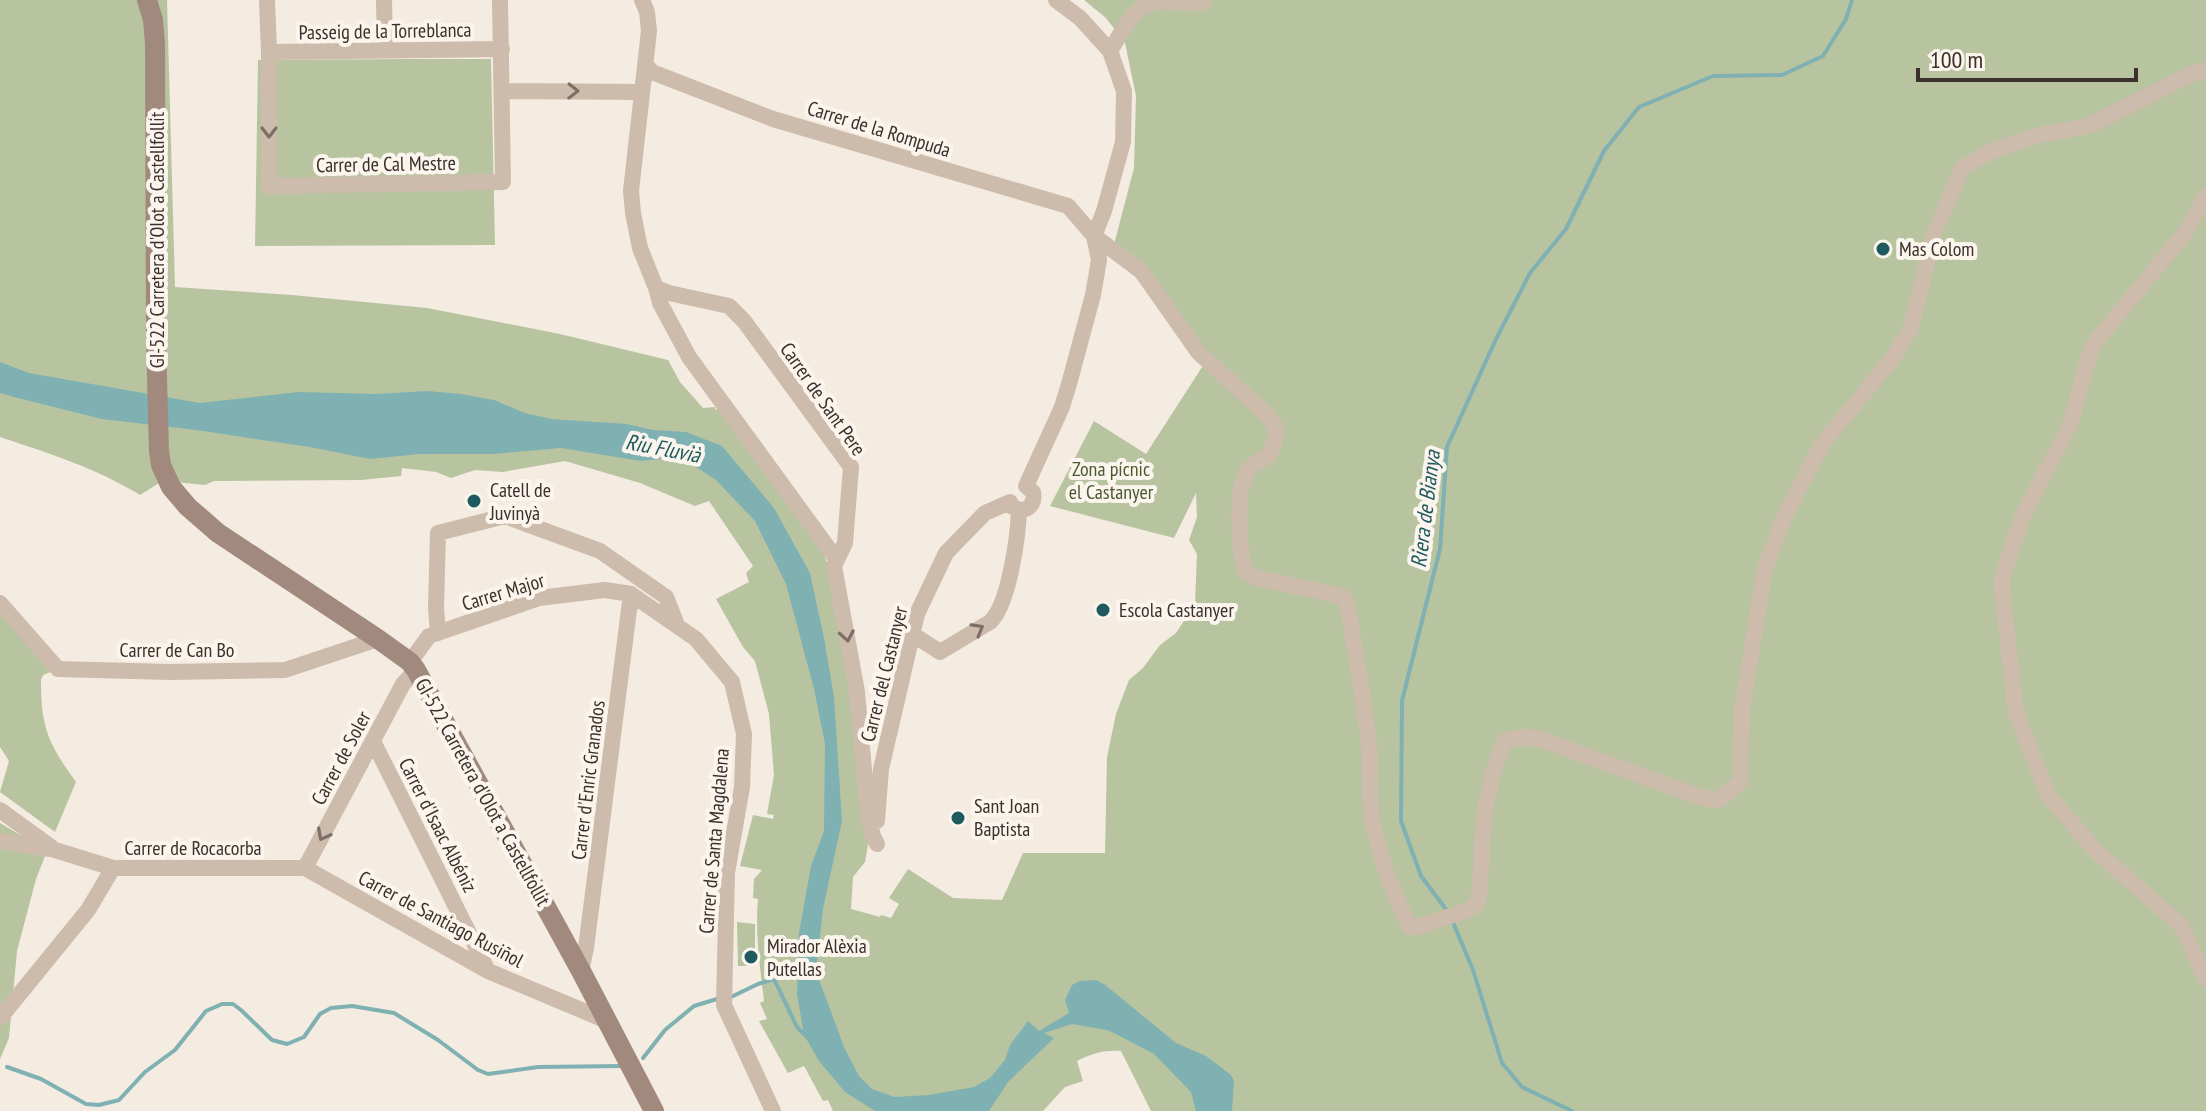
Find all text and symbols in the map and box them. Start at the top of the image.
street label: Passeig de la Torreblanca [298,16,472,46]
scale bar [1918,32,2136,82]
text: 100 m [1930,44,1983,75]
one-way arrow [567,83,580,100]
street label: Carrer de la Rompuda [804,95,954,163]
street label: GI-522 Carretera d'Olot a Castellfollit [144,111,170,368]
one-way arrow [260,126,278,139]
street label: Carrer de Cal Mestre [316,150,456,178]
place label: Mas Colom [1899,236,1974,262]
marker: Mas Colom [1874,240,1892,258]
street label: Carrer de Sant Pere [774,337,872,461]
water label: Riu Fluvià [623,427,704,469]
water label: Riera de Bianya [1404,448,1446,569]
park label: Zona pícnic el Castanyer [1069,456,1154,505]
place label: Catell de Juvinyà [489,477,551,526]
marker: Catell de Juvinyà [465,492,483,510]
street label: Carrer Major [459,567,548,617]
place label: Escola Castanyer [1119,597,1234,623]
marker: Escola Castanyer [1094,601,1112,619]
street label: Carrer del Castanyer [855,603,914,745]
one-way arrow [970,623,984,639]
one-way arrow [838,629,855,643]
street label: Carrer de Can Bo [120,637,234,663]
street label: GI-522 Carretera d'Olot a Castellfollit [410,674,557,911]
street label: Carrer d'Enric Granados [565,699,611,861]
street label: Carrer de Soler [305,706,377,809]
street label: Carrer de Santa Magdalena [693,747,735,935]
street label: Carrer d'Isaac Albéniz [393,753,483,897]
place label: Sant Joan Baptista [974,793,1039,842]
marker: Sant Joan Baptista [949,809,967,827]
one-way arrow [318,827,333,841]
street label: Carrer de Rocacorba [124,835,262,861]
street label: Carrer de Santiago Rusiñol [354,865,528,974]
place label: Mirador Alèxia Putellas [767,933,867,982]
marker: Mirador Alèxia Putellas [742,948,760,966]

